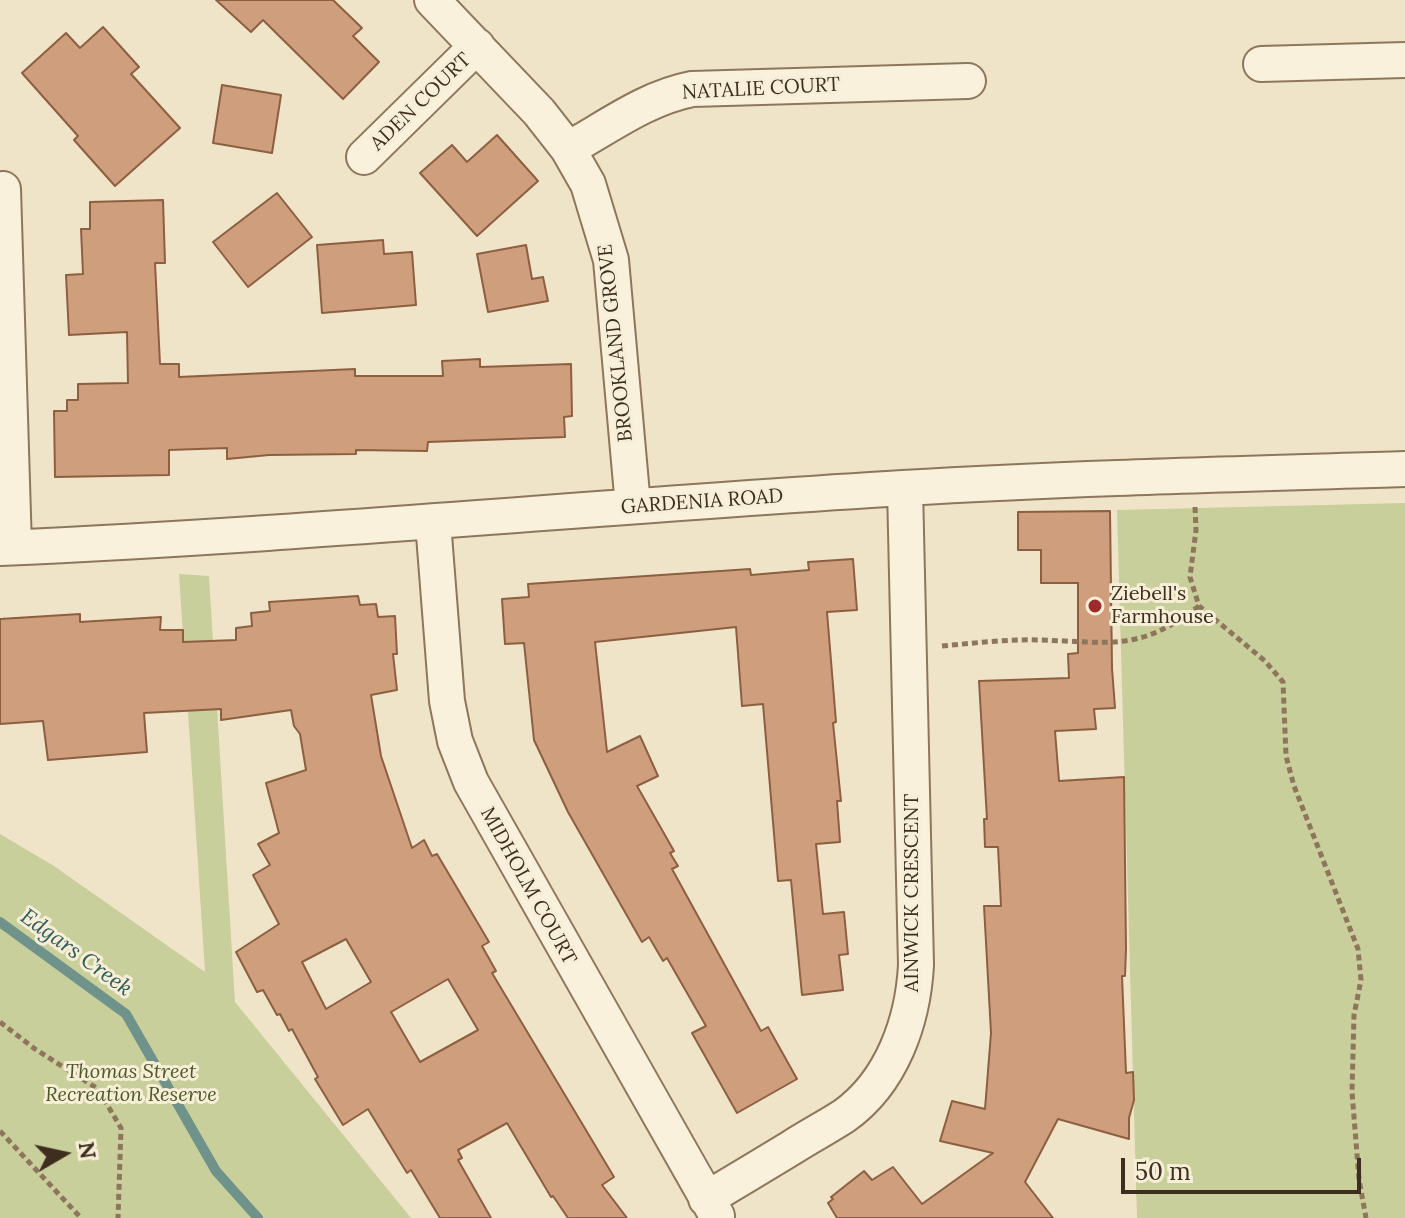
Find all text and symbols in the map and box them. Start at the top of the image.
street label: ADEN COURT [366,48,476,156]
street label: NATALIE COURT [681,73,841,105]
street label: BROOKLAND GROVE [594,243,638,443]
street label: GARDENIA ROAD [620,484,784,520]
place label: Ziebell's Farmhouse [1111,582,1214,629]
marker: Ziebell's Farmhouse [1086,597,1104,615]
street label: AINWICK CRESCENT [900,794,924,992]
street label: MIDHOLM COURT [475,803,581,969]
water label: Edgars Creek [15,904,137,1002]
park label: Thomas Street Recreation Reserve [45,1060,217,1107]
north arrow [24,1114,104,1194]
text: N [73,1140,103,1161]
scale bar [1125,1142,1365,1192]
text: 50 m [1135,1156,1191,1187]

